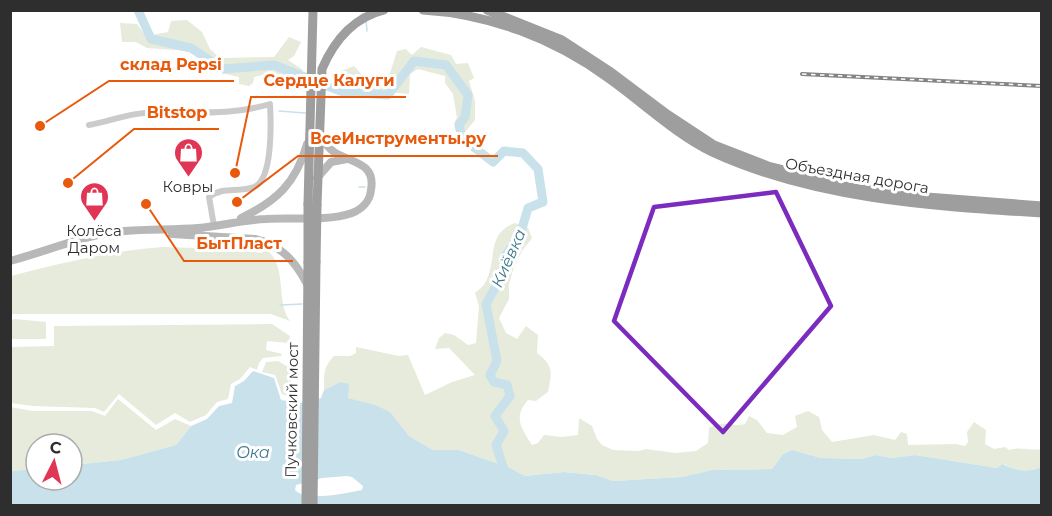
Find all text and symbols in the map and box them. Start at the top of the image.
callout: склад Pepsi [109,47,234,81]
text: склад Pepsi [120,55,222,74]
callout: Сердце Калуги [251,63,406,97]
text: Сердце Калуги [263,71,395,90]
callout: Bitstop [134,95,219,129]
text: Bitstop [147,103,207,122]
callout: ВсеИнструменты.ру [298,122,498,156]
text: ВсеИнструменты.ру [310,129,486,148]
shop icon: Ковры [172,136,204,178]
street label: Объездная дорога [784,154,930,198]
place label: Ковры [163,177,213,196]
shop icon: Колёса Даром [78,180,110,222]
place label: Колёса Даром [66,221,122,257]
water label: Киёвка [487,226,530,290]
callout: БытПласт [184,227,293,261]
text: БытПласт [196,234,282,253]
street label: Пучковский мост [281,341,302,478]
north arrow [24,432,84,492]
text: С [49,438,63,458]
water label: Ока [236,443,270,462]

